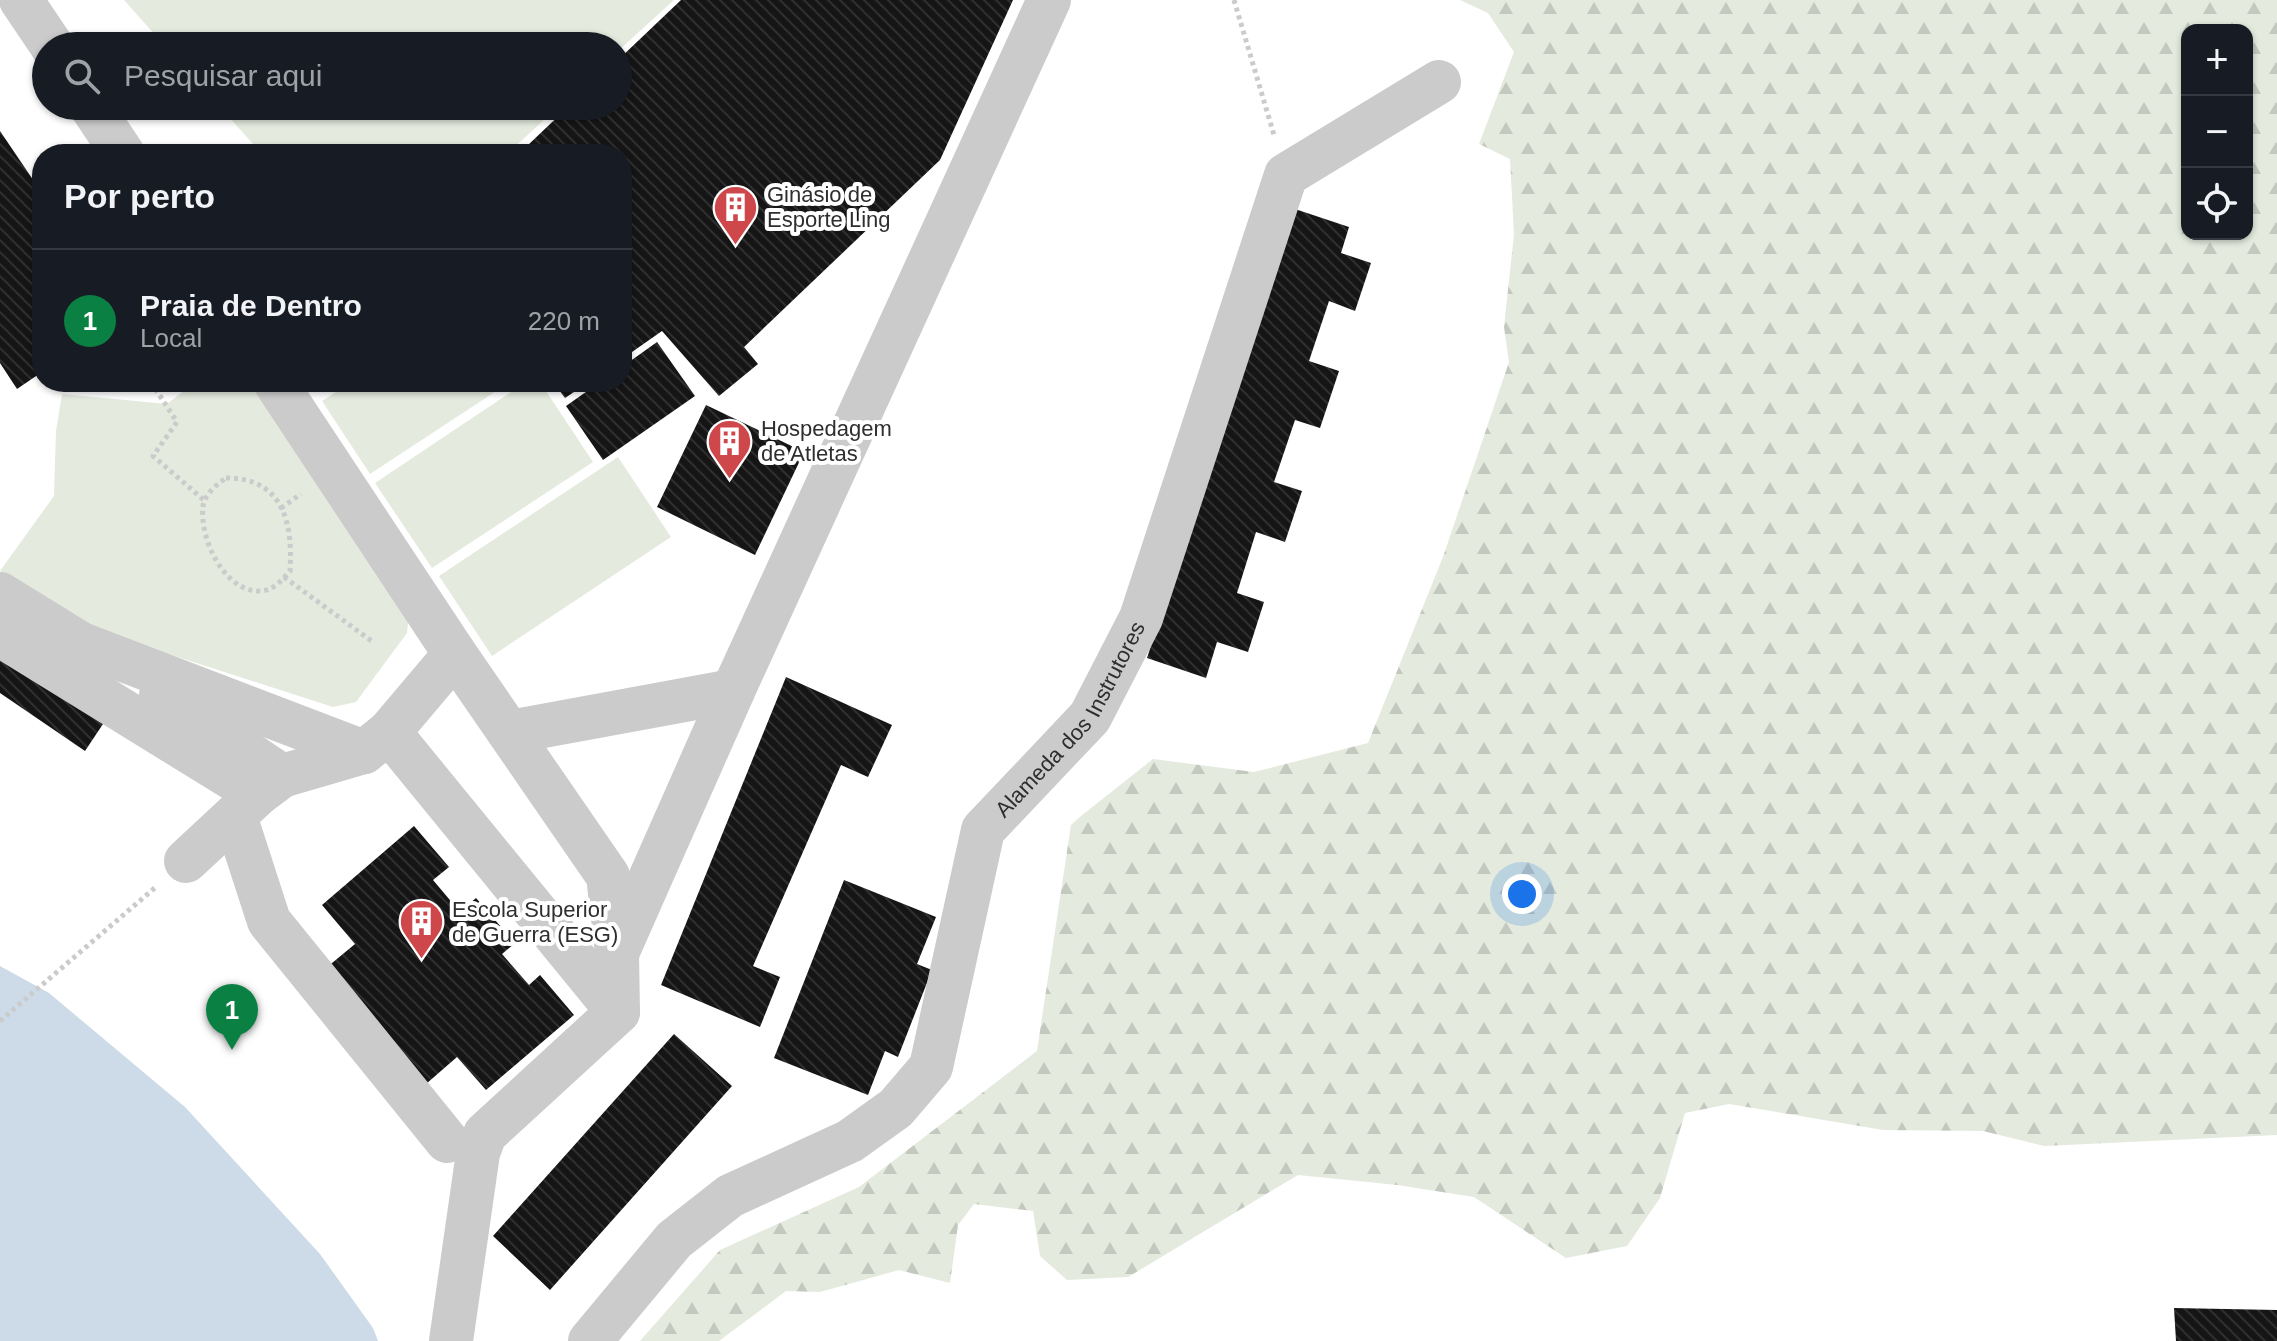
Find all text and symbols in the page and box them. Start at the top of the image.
map controls [2181,24,2253,240]
button: + [2181,24,2253,96]
search box [32,32,632,120]
icon: search [60,54,104,98]
text: Pesquisar aqui [124,59,322,92]
button: − [2181,96,2253,168]
button: locate [2181,168,2253,240]
text: Por perto [64,177,215,215]
place label: Ginásio de Esporte Ling [767,182,891,232]
building icon: Ginásio de Esporte Ling [712,183,760,246]
text: Praia de Dentro [140,289,362,322]
text: 1 [83,306,97,336]
text: 220 m [528,306,600,336]
text: Local [140,323,202,353]
place label: Hospedagem de Atletas [761,416,892,466]
building icon: Hospedagem de Atletas [706,417,754,480]
street label: Alameda dos Instrutores [990,617,1150,822]
your location [1502,874,1542,914]
place label: Escola Superior de Guerra (ESG) [452,897,618,947]
building icon: Escola Superior de Guerra (ESG) [397,898,445,961]
pin: 1 [206,984,258,1050]

